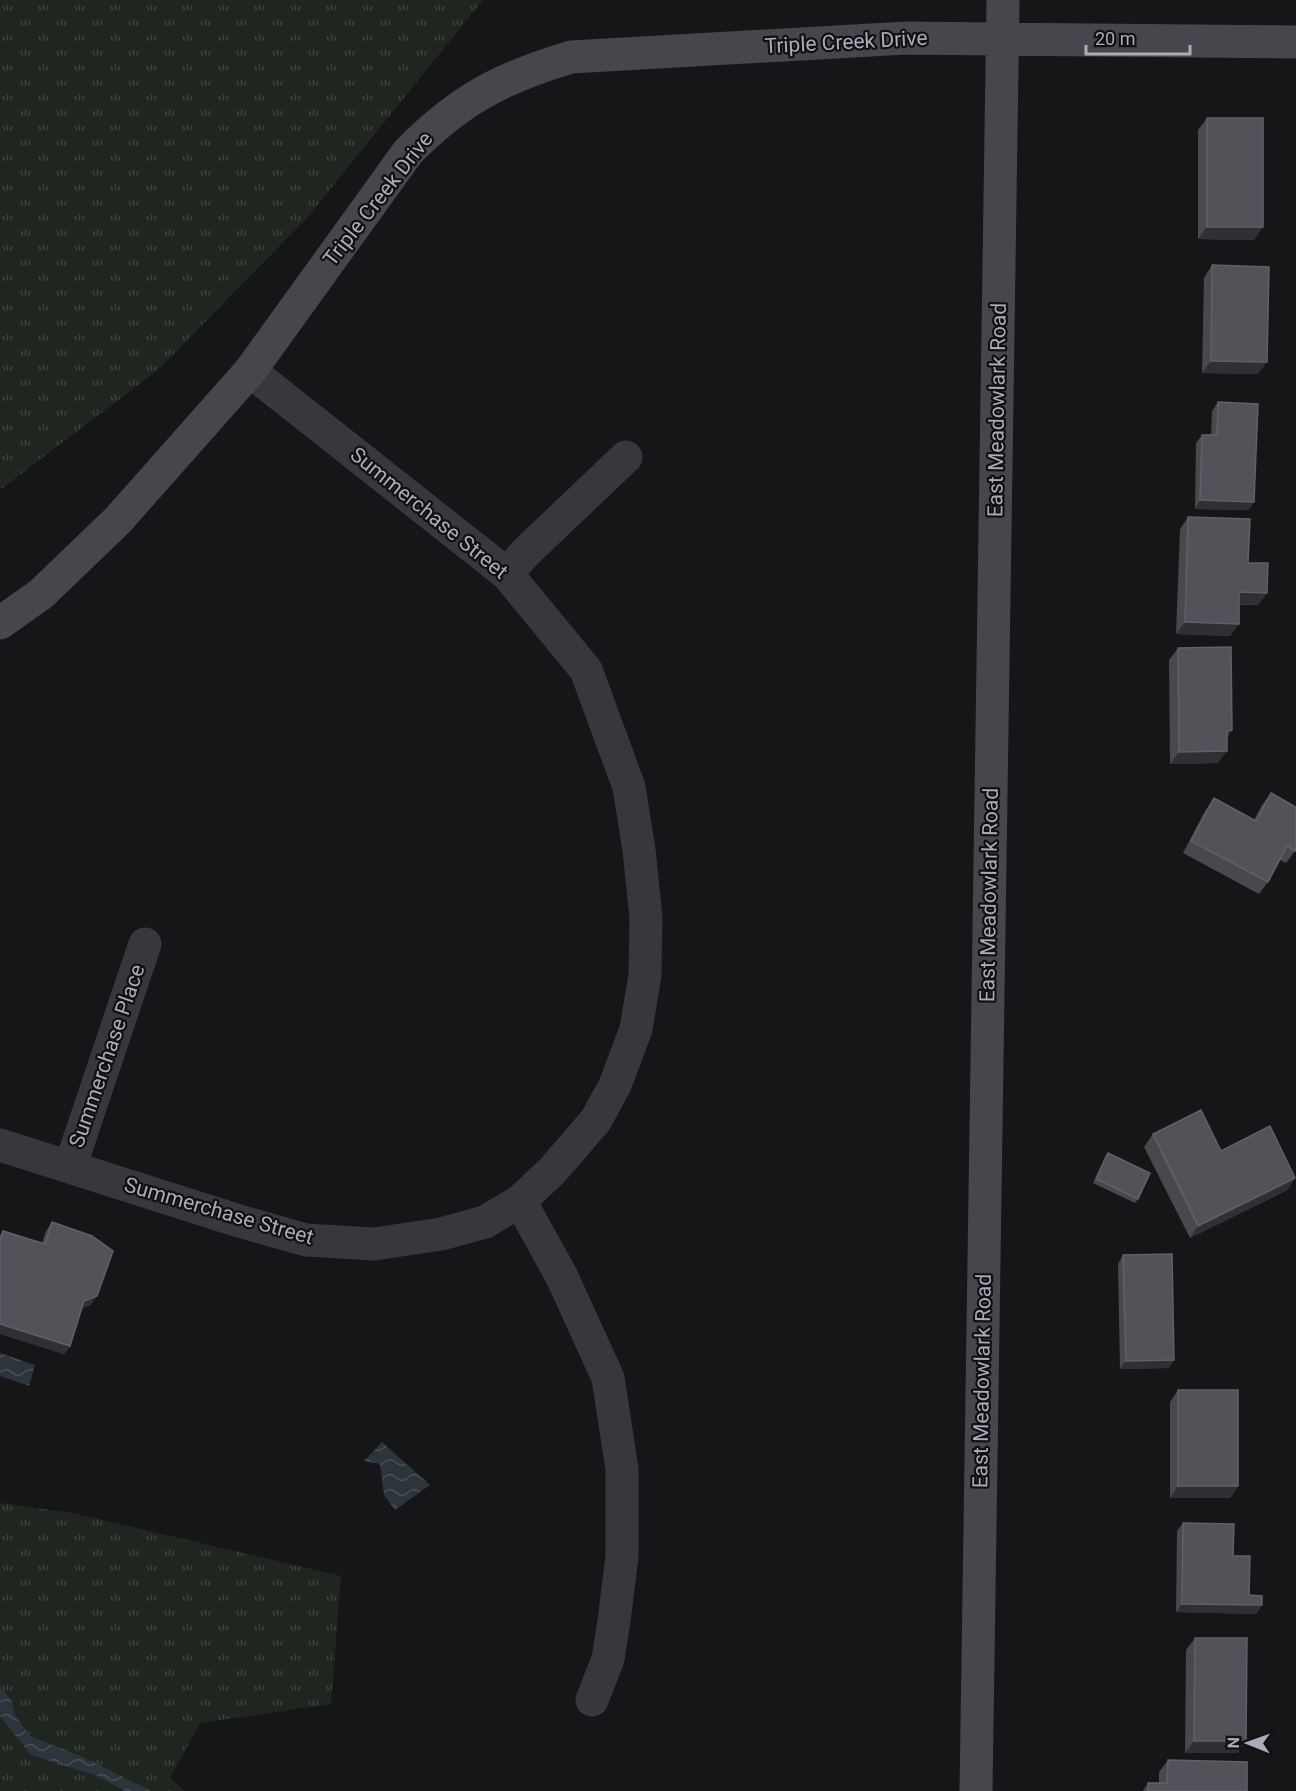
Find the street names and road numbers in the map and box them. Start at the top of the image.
street label: Triple Creek Drive [764,26,928,58]
street label: Triple Creek Drive [318,127,438,271]
street label: East Meadowlark Road [983,303,1011,517]
street label: Summerchase Street [345,442,513,584]
street label: East Meadowlark Road [975,788,1003,1002]
street label: Summerchase Place [64,961,150,1151]
street label: Summerchase Street [122,1173,316,1250]
street label: East Meadowlark Road [968,1274,996,1488]

